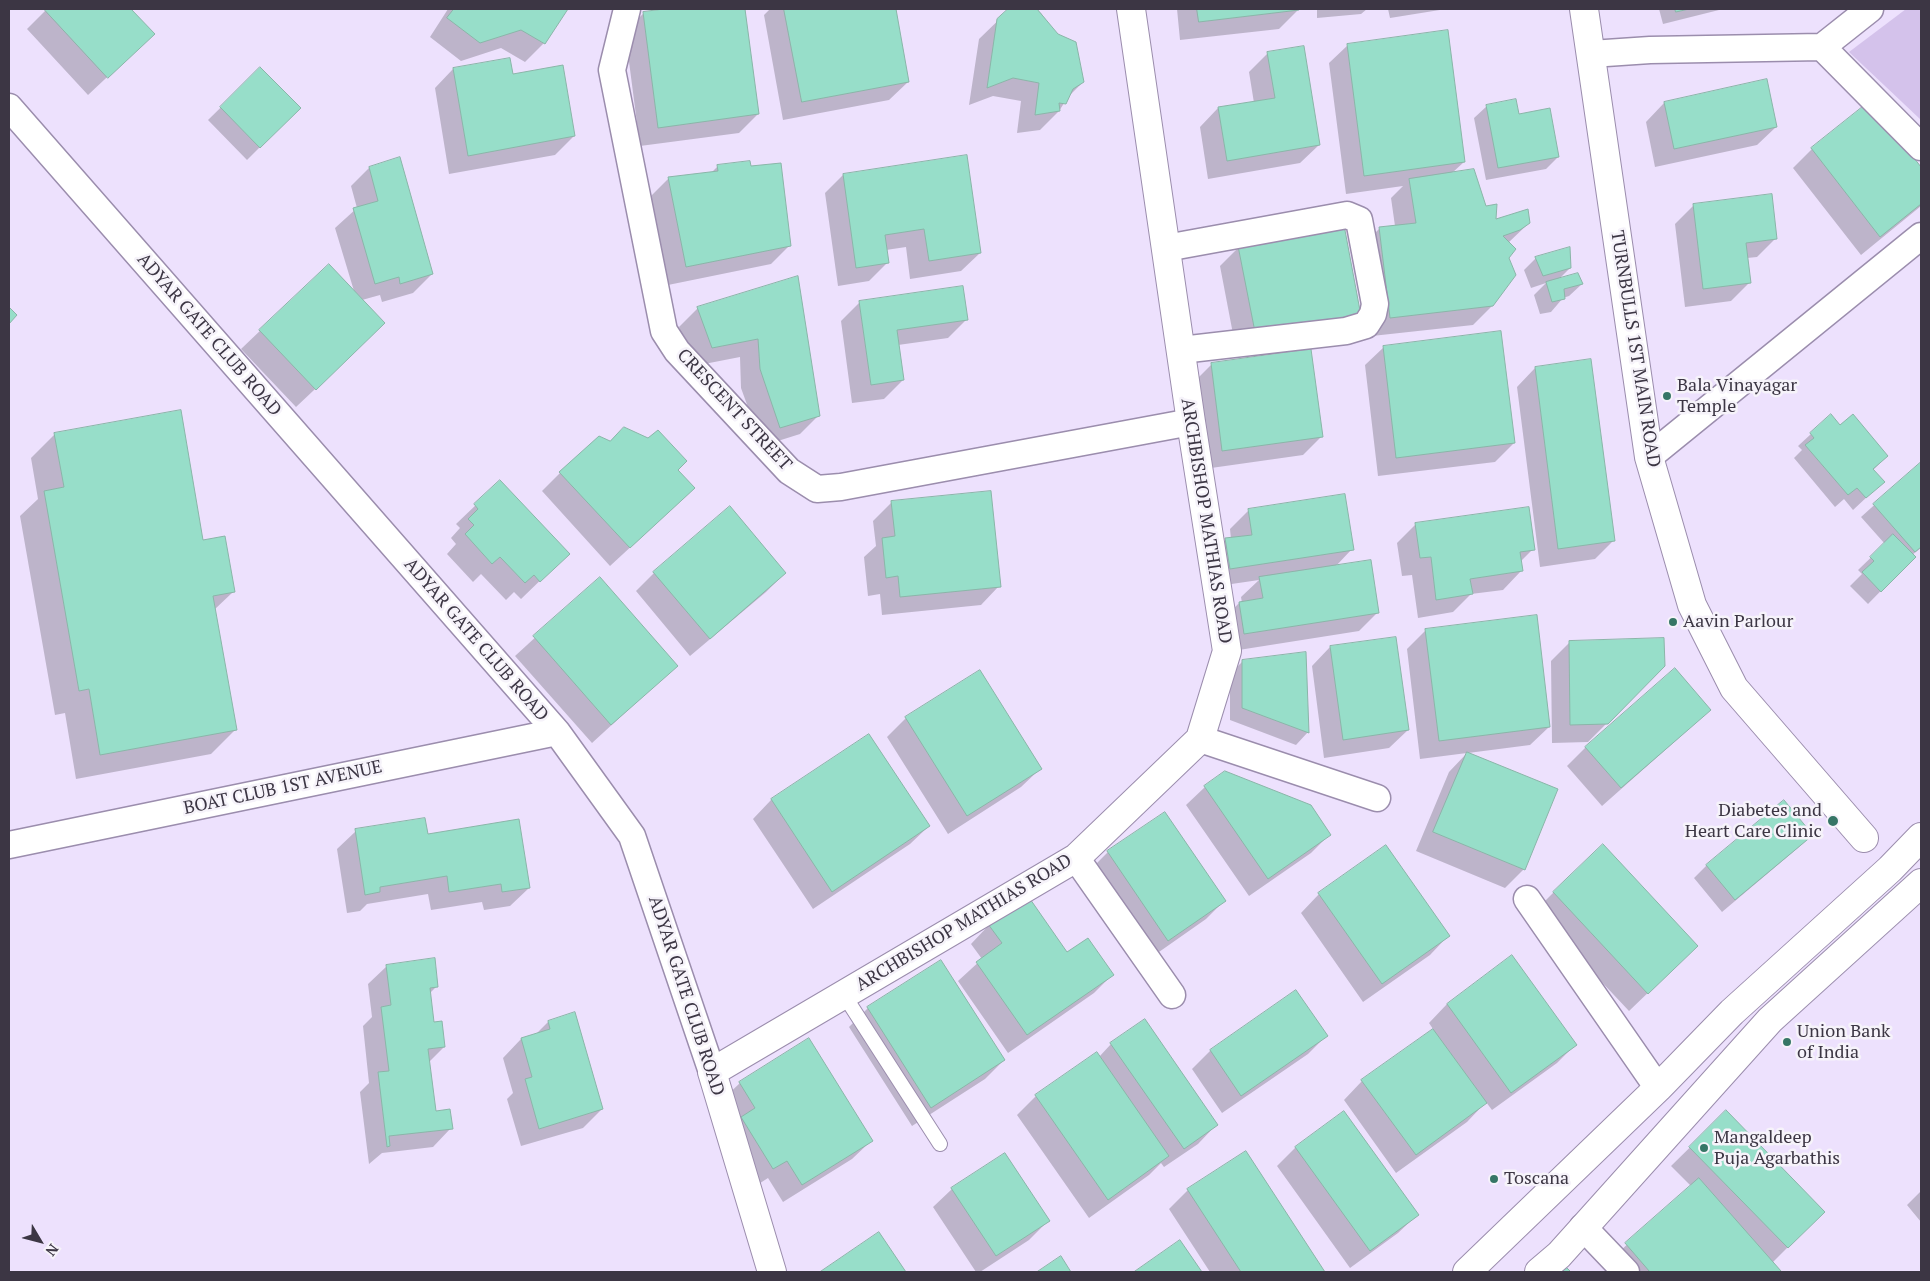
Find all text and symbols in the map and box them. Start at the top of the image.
street label: TURNBULLS 1ST MAIN ROAD [1606,229,1664,469]
street label: ADYAR GATE CLUB ROAD [132,249,286,421]
street label: CRESCENT STREET [672,345,796,475]
place label: Bala Vinayagar Temple [1677,375,1797,418]
marker: Bala Vinayagar Temple [1661,390,1673,402]
street label: ARCHBISHOP MATHIAS ROAD [1176,397,1236,645]
street label: ADYAR GATE CLUB ROAD [399,554,553,726]
place label: Aavin Parlour [1683,611,1793,633]
marker: Aavin Parlour [1667,616,1679,628]
street label: BOAT CLUB 1ST AVENUE [182,756,384,820]
place label: Diabetes and Heart Care Clinic [1685,800,1822,842]
marker: Diabetes and Heart Care Clinic [1826,814,1840,828]
street label: ARCHBISHOP MATHIAS ROAD [852,850,1076,996]
street label: ADYAR GATE CLUB ROAD [643,893,729,1099]
place label: Union Bank of India [1797,1021,1890,1064]
marker: Union Bank of India [1781,1036,1793,1048]
place label: Mangaldeep Puja Agarbathis [1714,1127,1840,1170]
marker: Mangaldeep Puja Agarbathis [1698,1142,1710,1154]
place label: Toscana [1504,1168,1569,1190]
marker: Toscana [1488,1173,1500,1185]
north arrow [15,1216,65,1266]
text: N [42,1240,63,1260]

